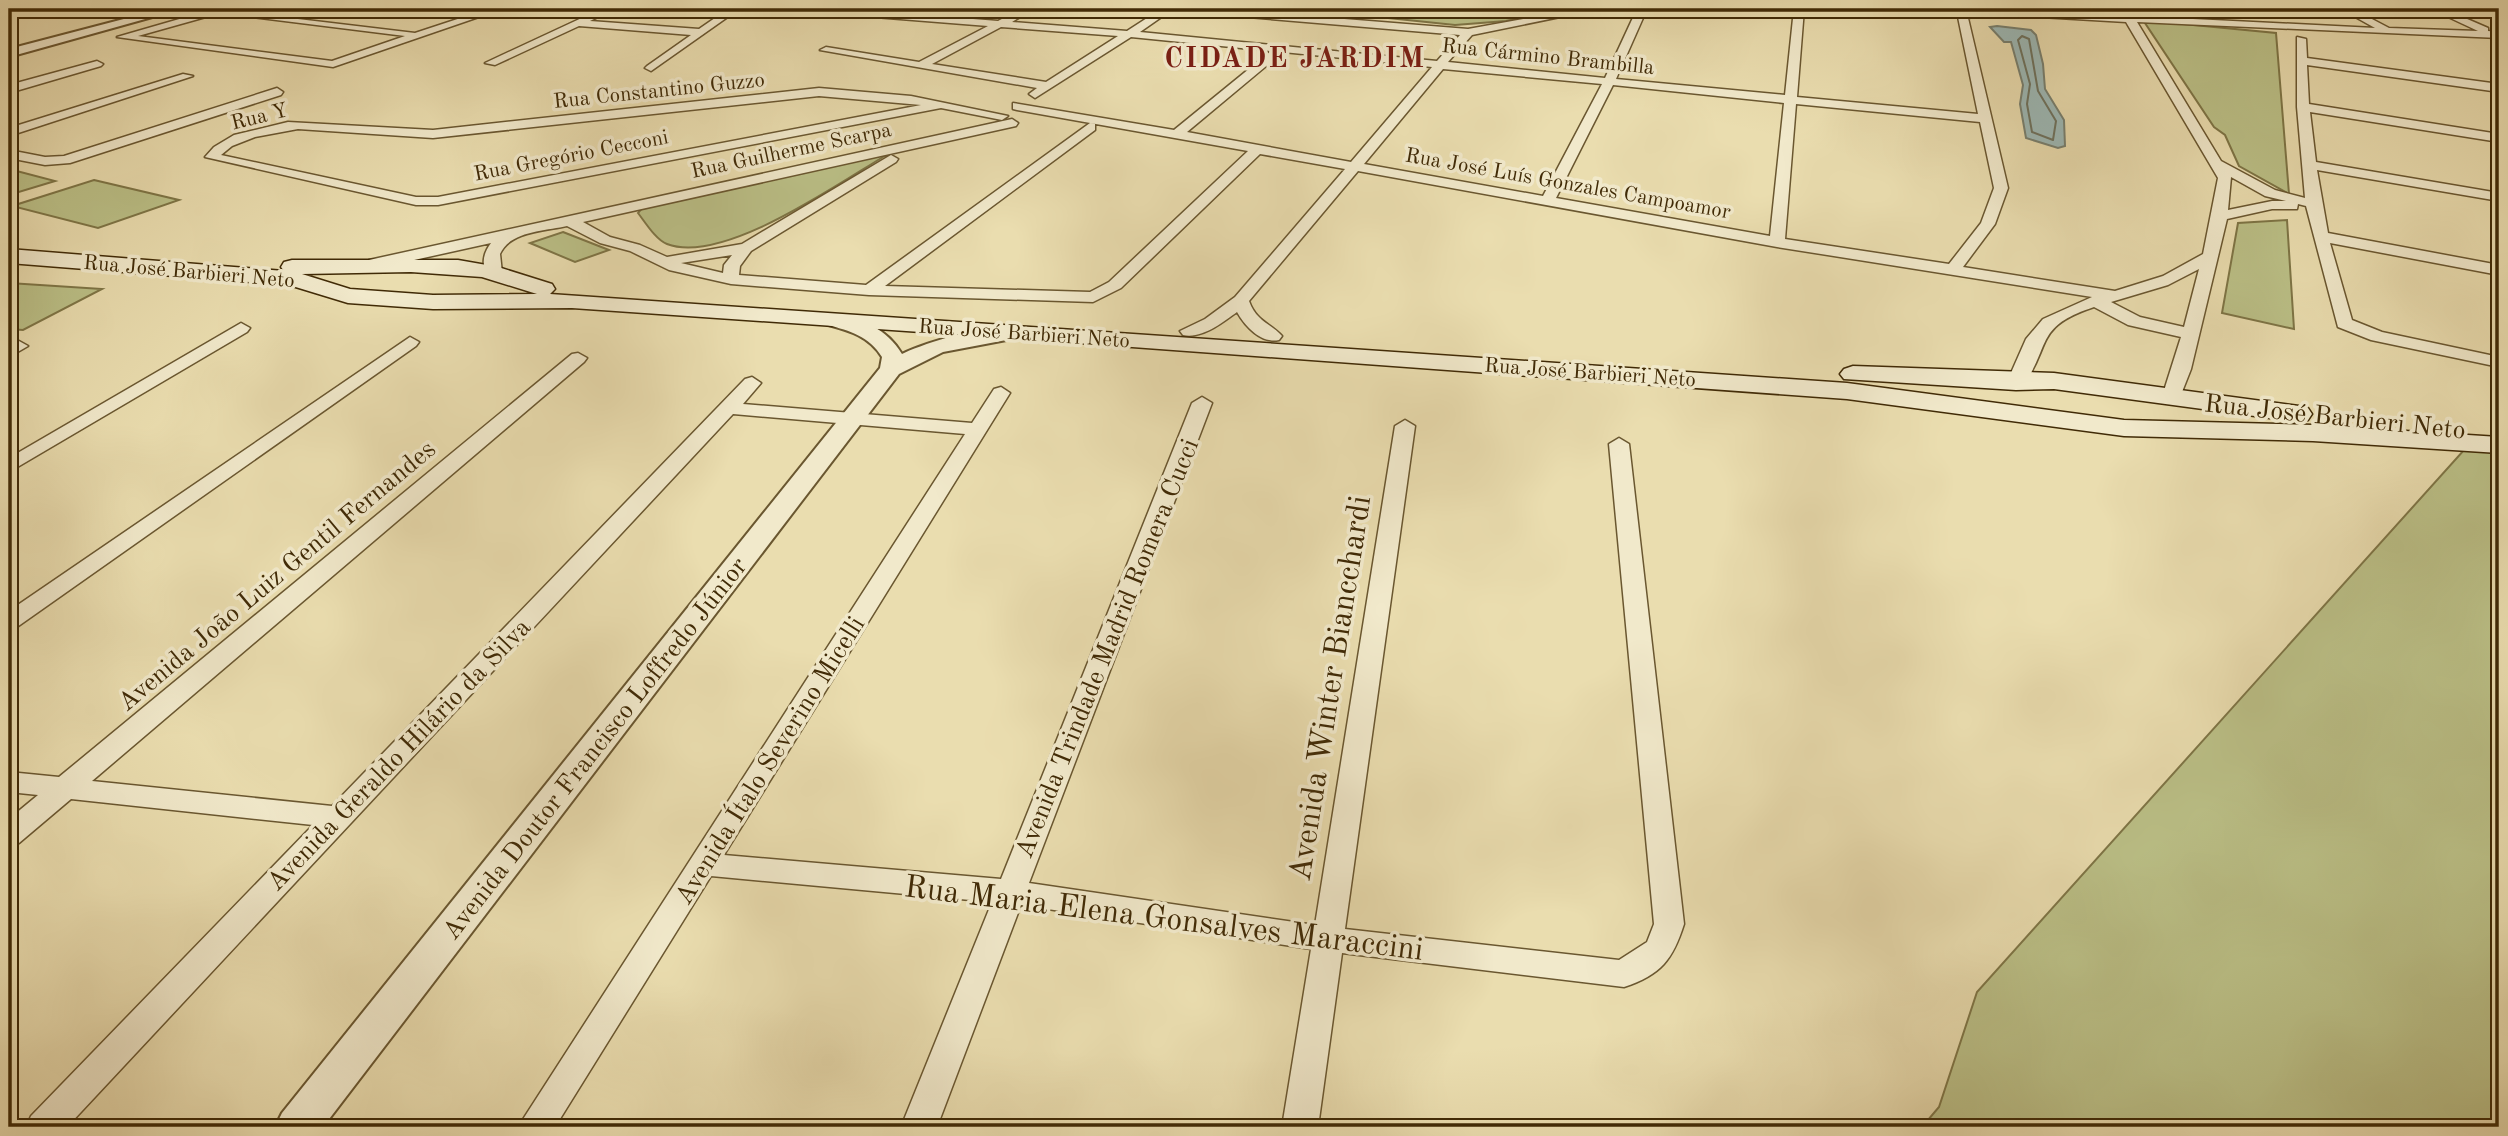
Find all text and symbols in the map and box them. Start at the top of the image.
street label: Rua Cármino Brambilla [1440,36,1655,79]
district label: CIDADE JARDIM [1164,46,1426,74]
street label: Rua Constantino Guzzo [552,70,766,113]
street label: Rua Y [229,100,290,135]
street label: Rua Guilherme Scarpa [689,120,894,183]
street label: Rua Gregório Cecconi [472,127,670,186]
street label: Rua José Luís Gonzales Campoamor [1403,145,1733,224]
street label: Rua José Barbieri Neto [82,253,295,292]
street label: Rua José Barbieri Neto [917,317,1130,352]
street label: Rua José Barbieri Neto [1483,356,1696,391]
street label: Rua José Barbieri Neto [2203,391,2467,445]
street label: Avenida Trindade Madrid Romera Cucci [1012,435,1204,862]
street label: Avenida João Luiz Gentil Fernandes [114,436,441,717]
street label: Avenida Winter Biancchardi [1286,493,1378,884]
street label: Avenida Doutor Francisco Loffredo Júnior [438,553,753,945]
street label: Avenida Ítalo Severino Micelli [668,610,870,910]
street label: Avenida Geraldo Hilário da Silva [263,614,536,897]
street label: Rua Maria Elena Gonsalves Maraccini [902,872,1425,968]

